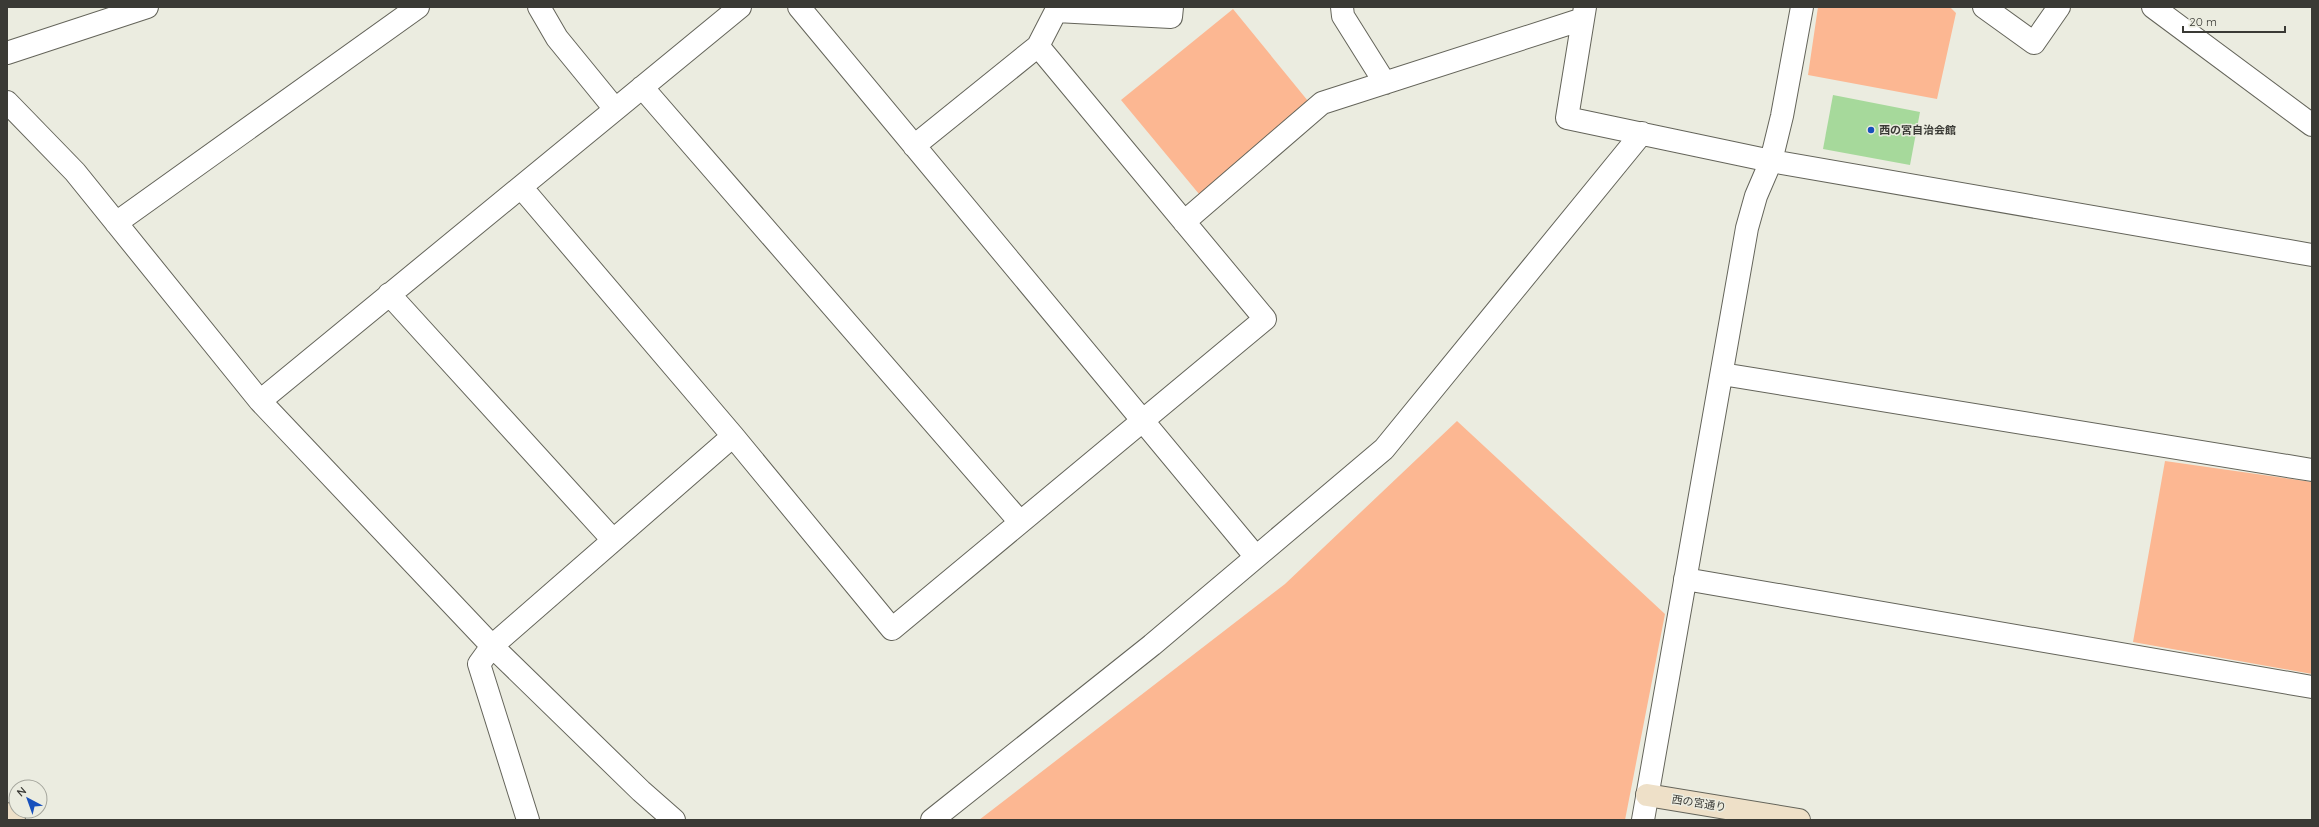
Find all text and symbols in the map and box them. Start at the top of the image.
scale bar [2183,8,2285,34]
text: 20 m [2189,14,2217,29]
place label: 西の宮自治会館 [1879,123,1956,137]
marker: 西の宮自治会館 [1866,125,1876,135]
north arrow [8,779,48,819]
text: N [14,784,29,799]
street label: 西の宮通り [1671,792,1727,814]

